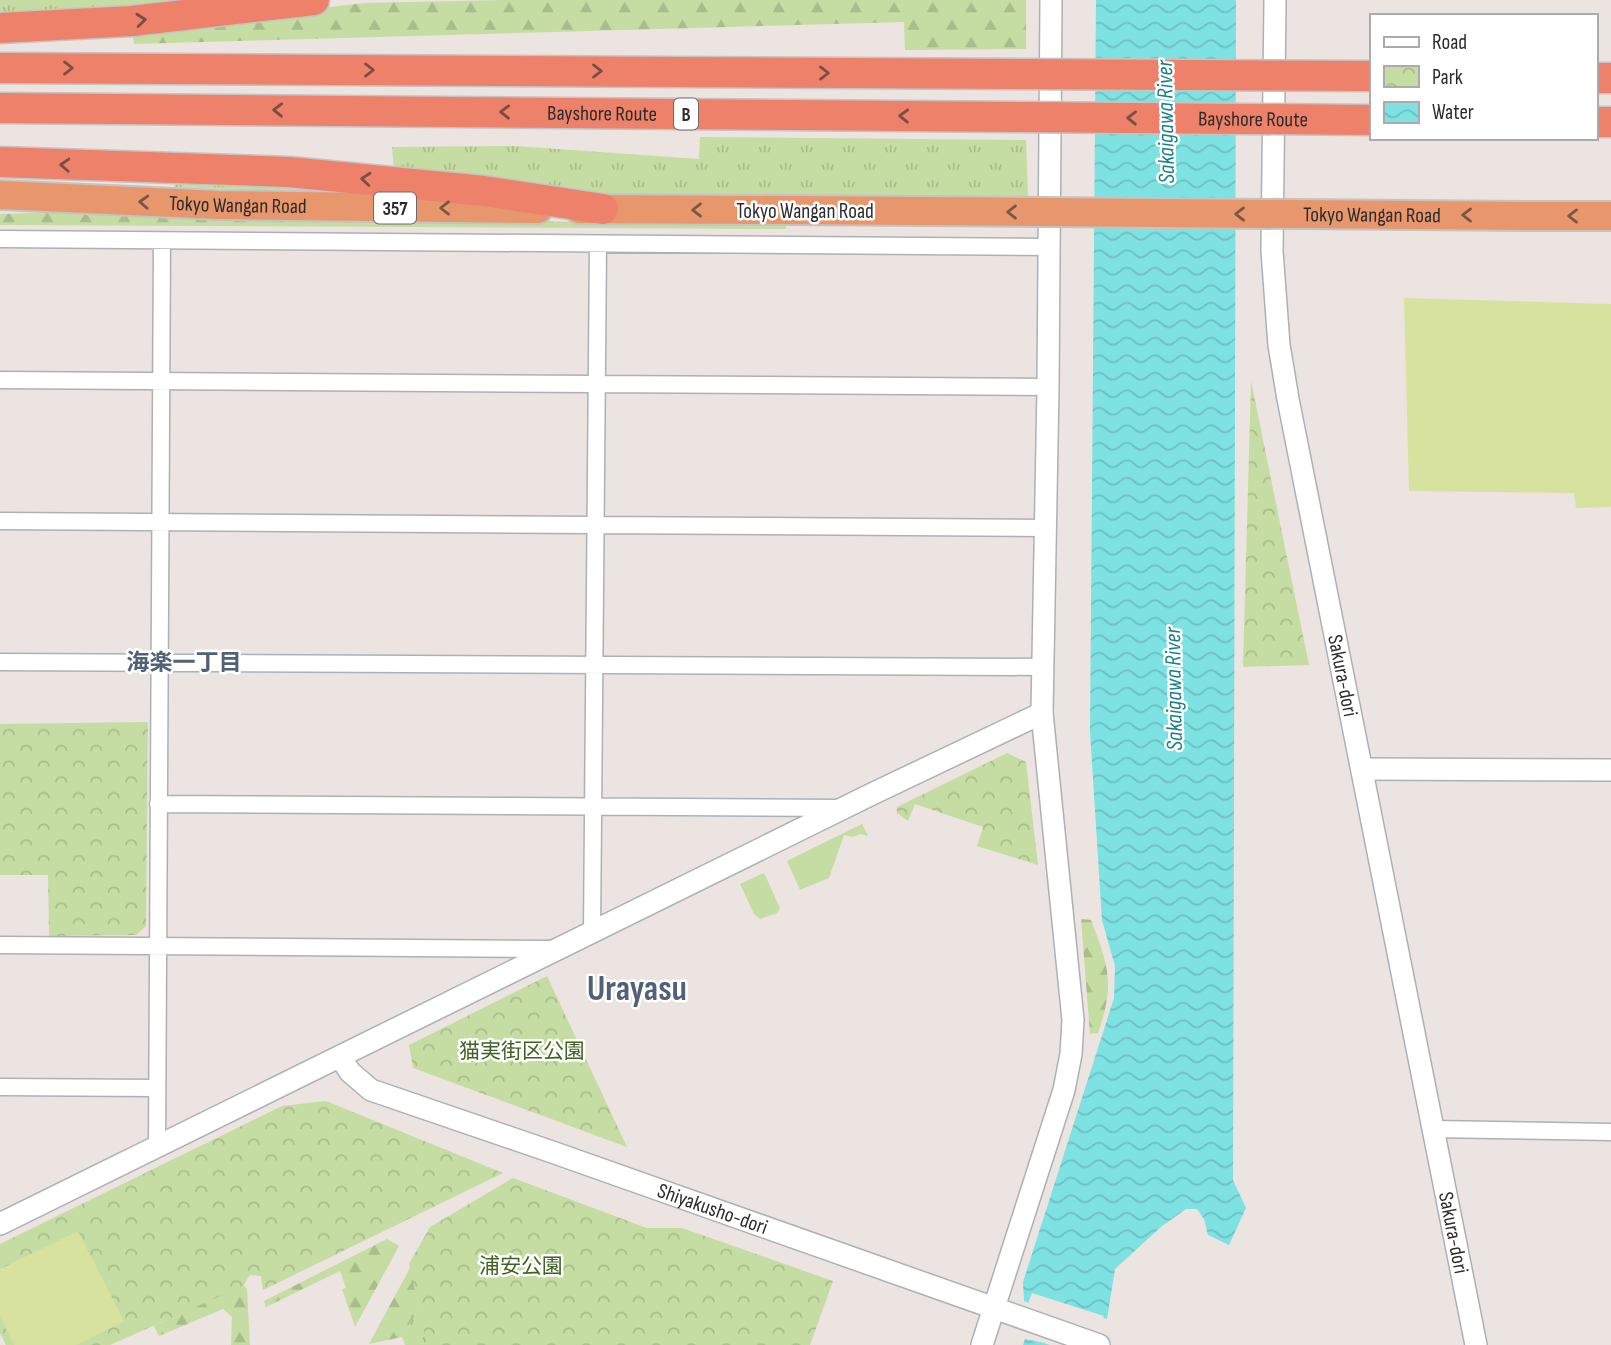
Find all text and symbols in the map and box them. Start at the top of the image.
one-way arrow [136,13,147,28]
legend [1370,14,1597,140]
text: Road [1432,30,1467,55]
water label: Sakaigawa River [1151,59,1181,184]
one-way arrow [63,60,74,76]
one-way arrow [364,62,375,78]
one-way arrow [592,63,602,79]
one-way arrow [819,65,830,81]
text: Park [1432,65,1463,90]
road number: B [674,98,698,130]
text: Water [1432,100,1474,125]
street label: Bayshore Route [547,101,657,127]
one-way arrow [272,102,282,118]
one-way arrow [499,104,510,120]
street label: Bayshore Route [1198,106,1308,132]
one-way arrow [898,108,909,124]
one-way arrow [1126,110,1136,126]
one-way arrow [59,158,70,173]
one-way arrow [360,172,372,187]
street label: Tokyo Wangan Road [168,191,307,219]
road number: 357 [374,192,416,224]
one-way arrow [138,194,149,209]
street label: Tokyo Wangan Road [736,199,874,224]
one-way arrow [439,200,449,216]
one-way arrow [691,202,701,218]
street label: Tokyo Wangan Road [1303,202,1441,228]
one-way arrow [1007,204,1017,220]
one-way arrow [1234,206,1245,222]
one-way arrow [1462,207,1472,223]
one-way arrow [1568,208,1578,224]
water label: Sakaigawa River [1159,626,1189,751]
street label: Sakura-dori [1322,633,1363,719]
district label: 海楽一丁目 [127,649,242,677]
district label: Urayasu [587,968,687,1011]
park label: 猫実街区公園 [459,1039,585,1064]
street label: Shiyakusho-dori [654,1178,771,1240]
street label: Sakura-dori [1433,1190,1474,1276]
park label: 浦安公園 [479,1254,563,1279]

